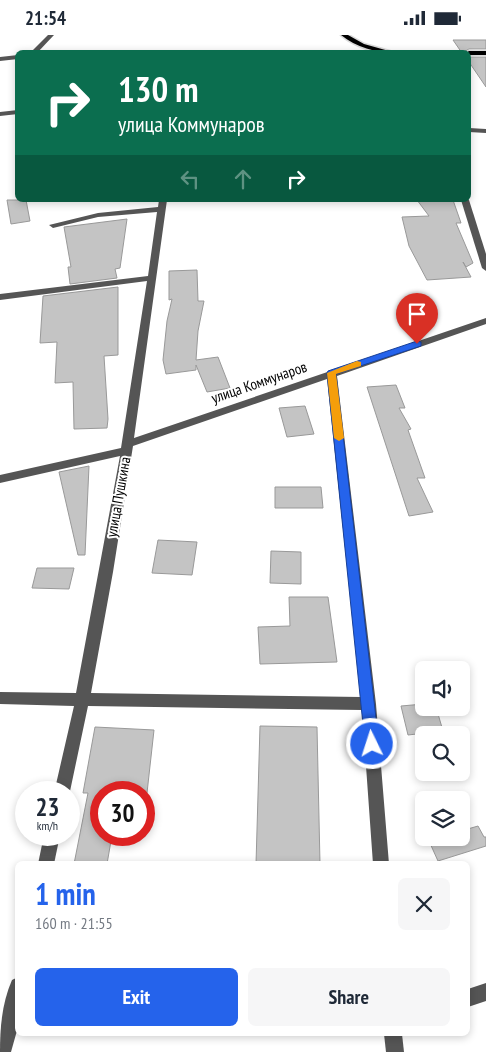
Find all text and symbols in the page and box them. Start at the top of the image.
text: 21:54 [25,6,66,30]
text: 130 m [118,66,199,112]
icon: right [35,70,100,135]
text: улица Коммунаров [118,110,265,138]
icon: left [176,165,204,193]
icon: ahead [229,165,257,193]
icon: right [282,165,310,193]
pin [396,293,438,344]
icon: arrive [403,300,431,328]
street label: улица Коммунаров [209,357,309,407]
street label: улица Пушкина [102,455,134,539]
map controls [415,661,470,846]
button: sound [415,661,470,716]
position arrow [345,717,397,769]
button: search [415,726,470,781]
speed limit sign: 30 [90,781,155,846]
text: 23 [36,791,59,823]
button: layers [415,791,470,846]
text: km/h [37,818,58,833]
text: 1 min [35,874,96,913]
button: close [398,878,450,930]
text: 160 m · 21:55 [35,913,113,933]
button: Exit [35,968,238,1026]
button: Share [248,968,450,1026]

